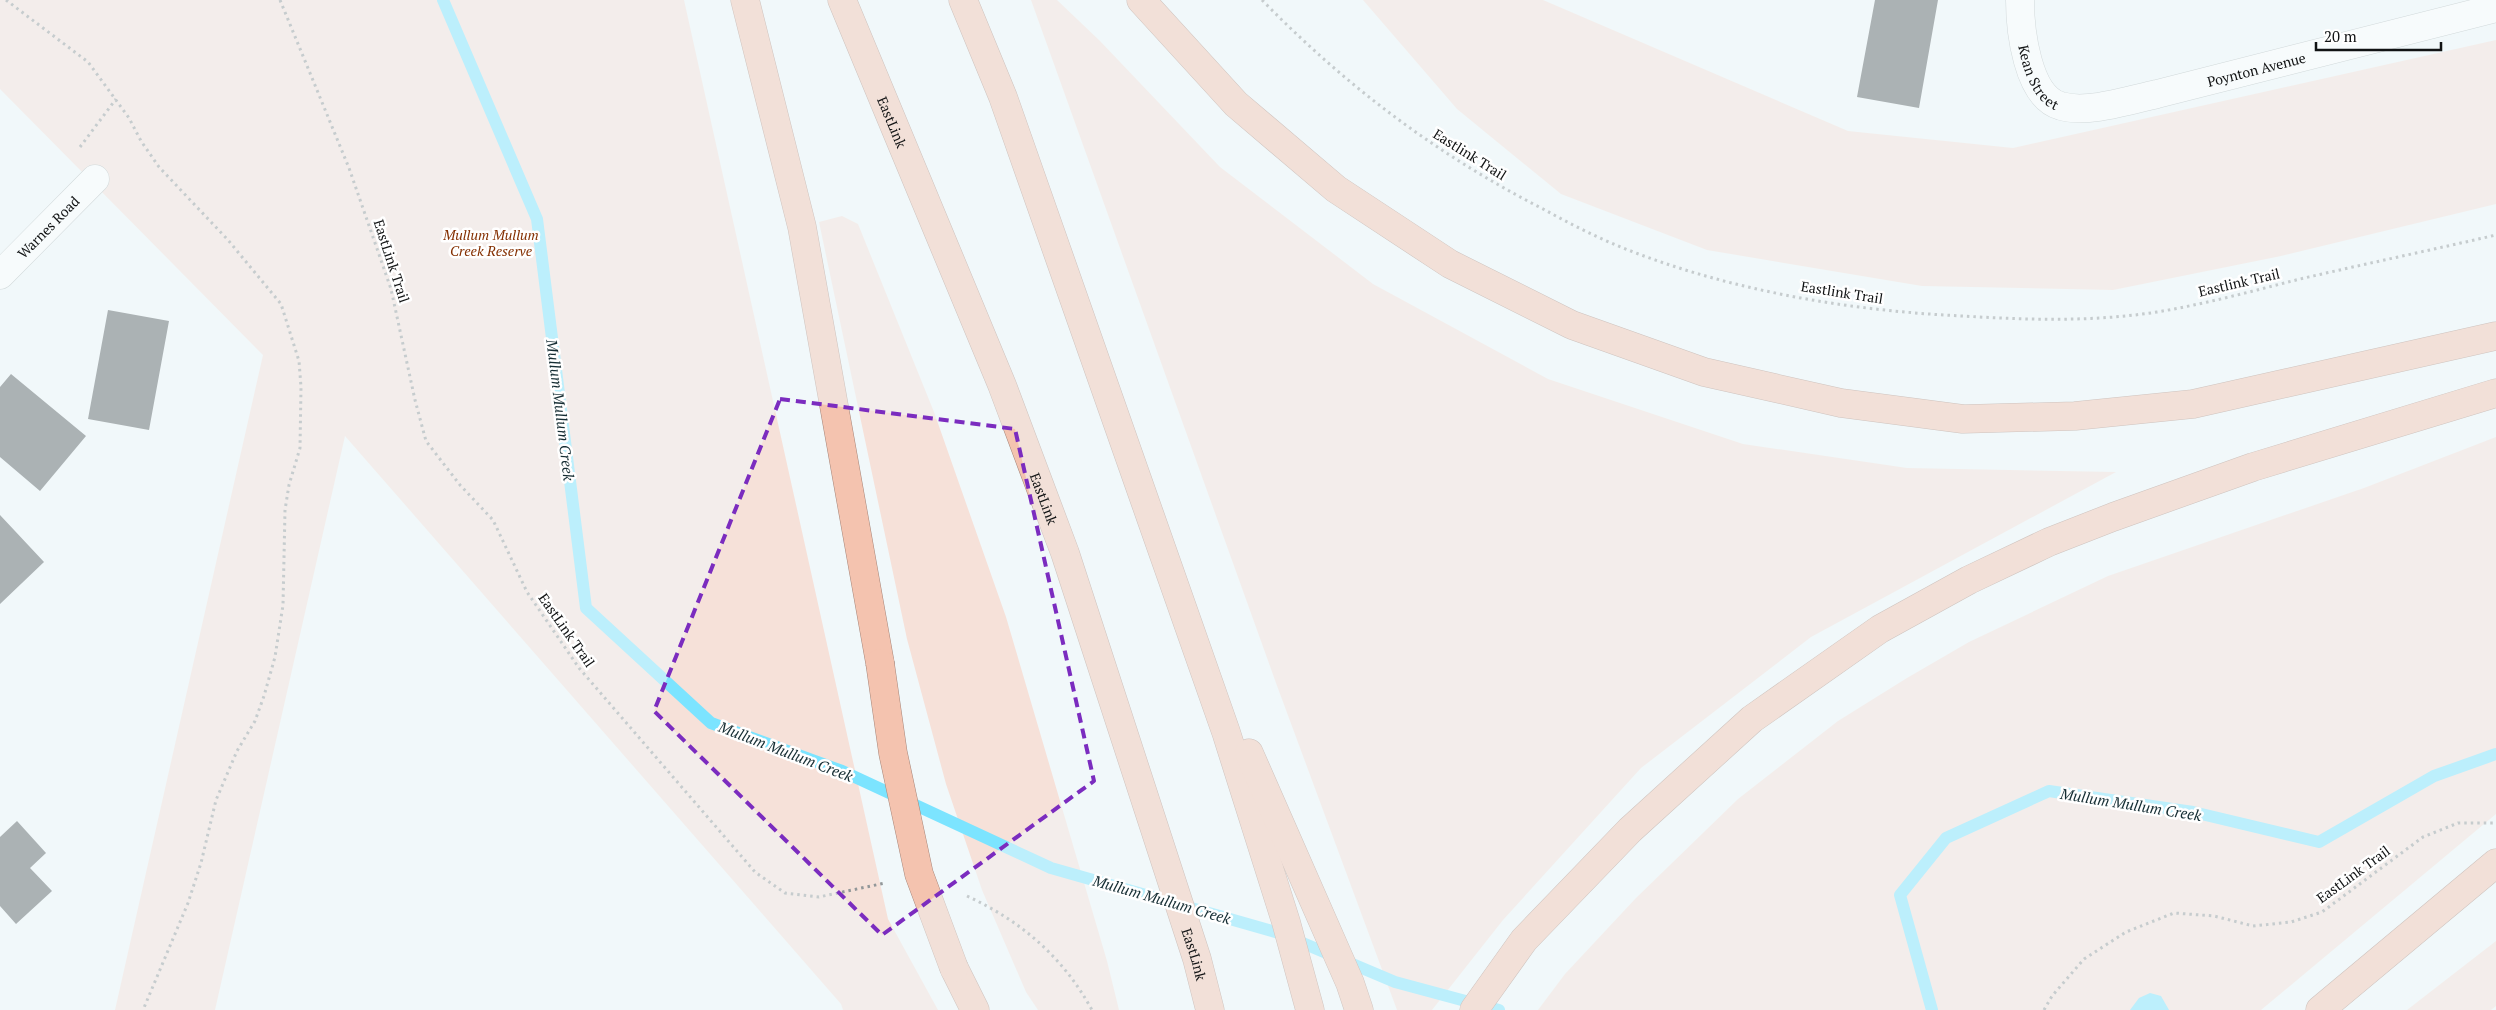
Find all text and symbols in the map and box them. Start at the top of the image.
scale bar [2316,20,2441,52]
text: 20 m [2324,26,2357,46]
street label: Kean Street [2015,43,2063,114]
street label: Poynton Avenue [2205,47,2308,90]
street label: EastLink [874,93,912,151]
street label: Eastlink Trail [1430,124,1510,184]
street label: Warnes Road [13,191,83,262]
street label: EastLink Trail [370,217,414,305]
park label: Mullum Mullum Creek Reserve [442,225,539,260]
street label: Eastlink Trail [2196,263,2282,301]
street label: Eastlink Trail [1800,276,1884,308]
water label: Mullum Mullum Creek [542,337,580,483]
street label: EastLink [1026,470,1063,528]
street label: EastLink Trail [534,589,600,671]
water label: Mullum Mullum Creek [715,716,857,786]
water label: Mullum Mullum Creek [2058,783,2204,825]
street label: EastLink Trail [2312,841,2394,907]
water label: Mullum Mullum Creek [1090,870,1234,928]
street label: EastLink [1178,925,1212,983]

